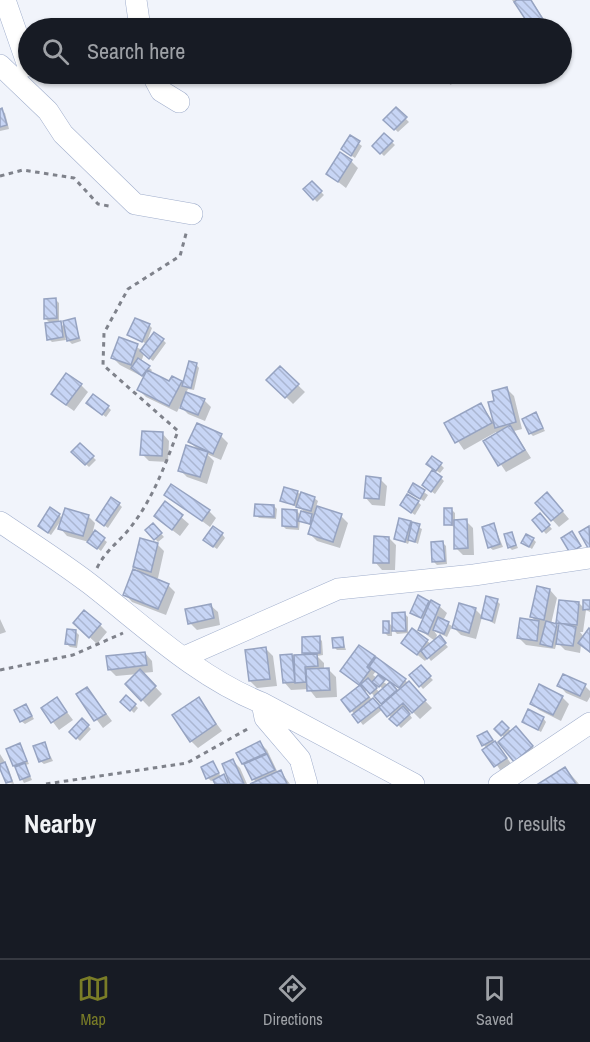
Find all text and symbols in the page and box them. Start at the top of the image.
search box [18,18,572,84]
icon: search [39,35,72,68]
text: Search here [87,36,185,66]
text: Nearby [24,806,96,841]
text: 0 results [504,810,566,837]
tab: Map [77,972,110,1030]
tab: Directions [263,972,323,1030]
tab: Saved [476,972,513,1030]

